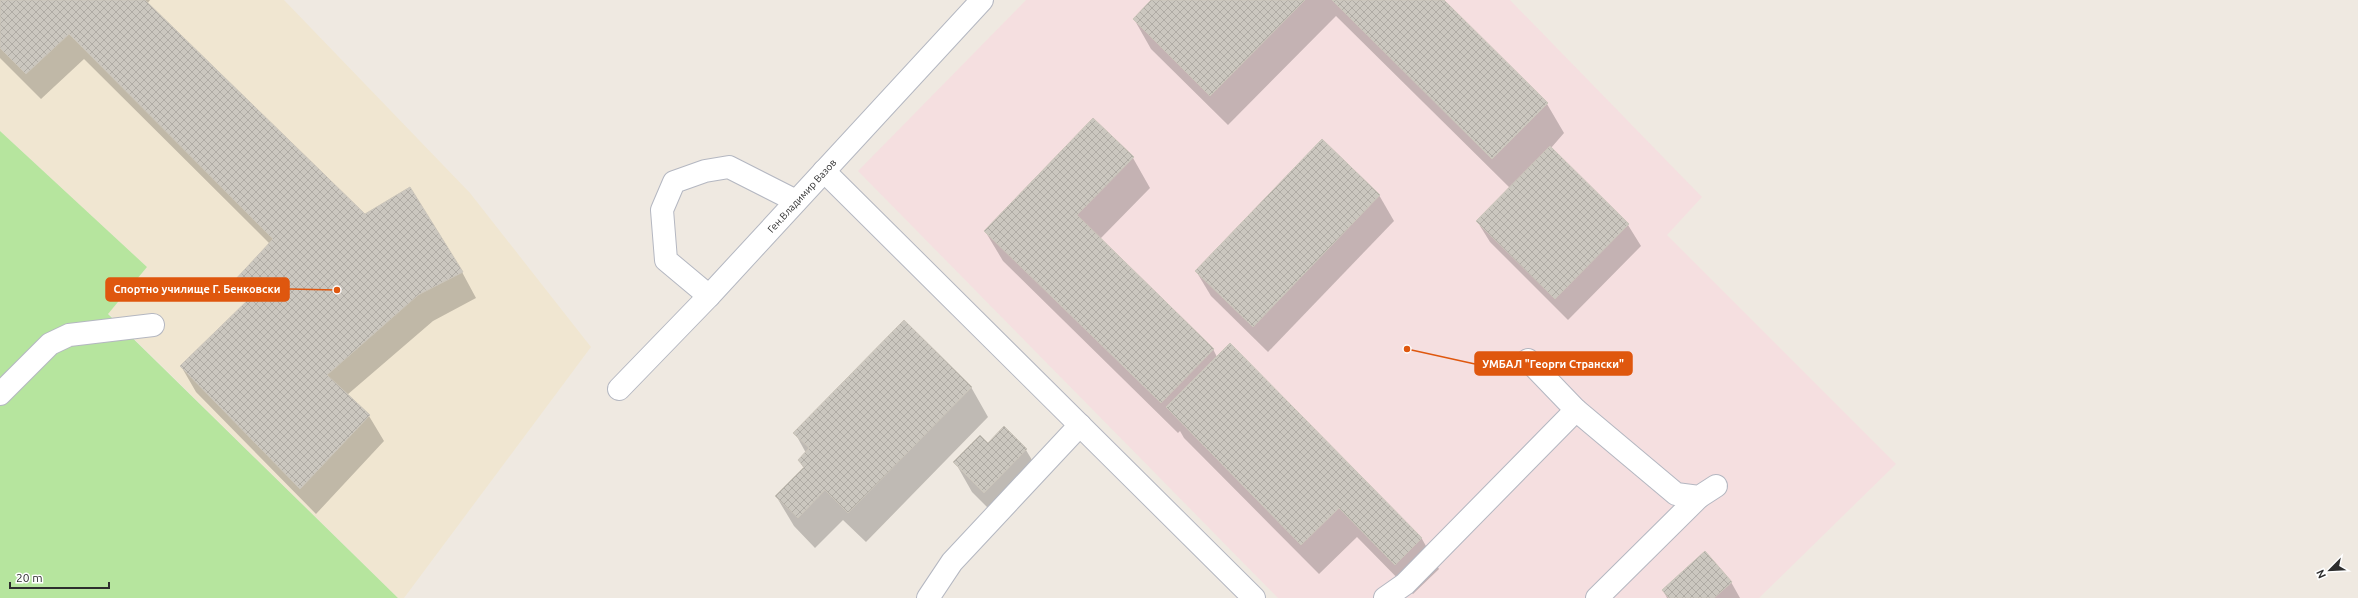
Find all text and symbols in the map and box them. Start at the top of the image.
street label: Ген.Владимир Вазов [765,157,838,235]
callout: Спортно училище Г. Бенковски [106,278,289,301]
text: Спортно училище Г. Бенковски [114,283,280,295]
callout: УМБАЛ "Георги Странски" [1475,352,1632,375]
text: УМБАЛ "Георги Странски" [1482,358,1624,370]
north arrow [2310,550,2350,590]
scale bar [10,564,109,590]
text: N [2314,568,2328,580]
text: 20 m [16,571,43,584]

